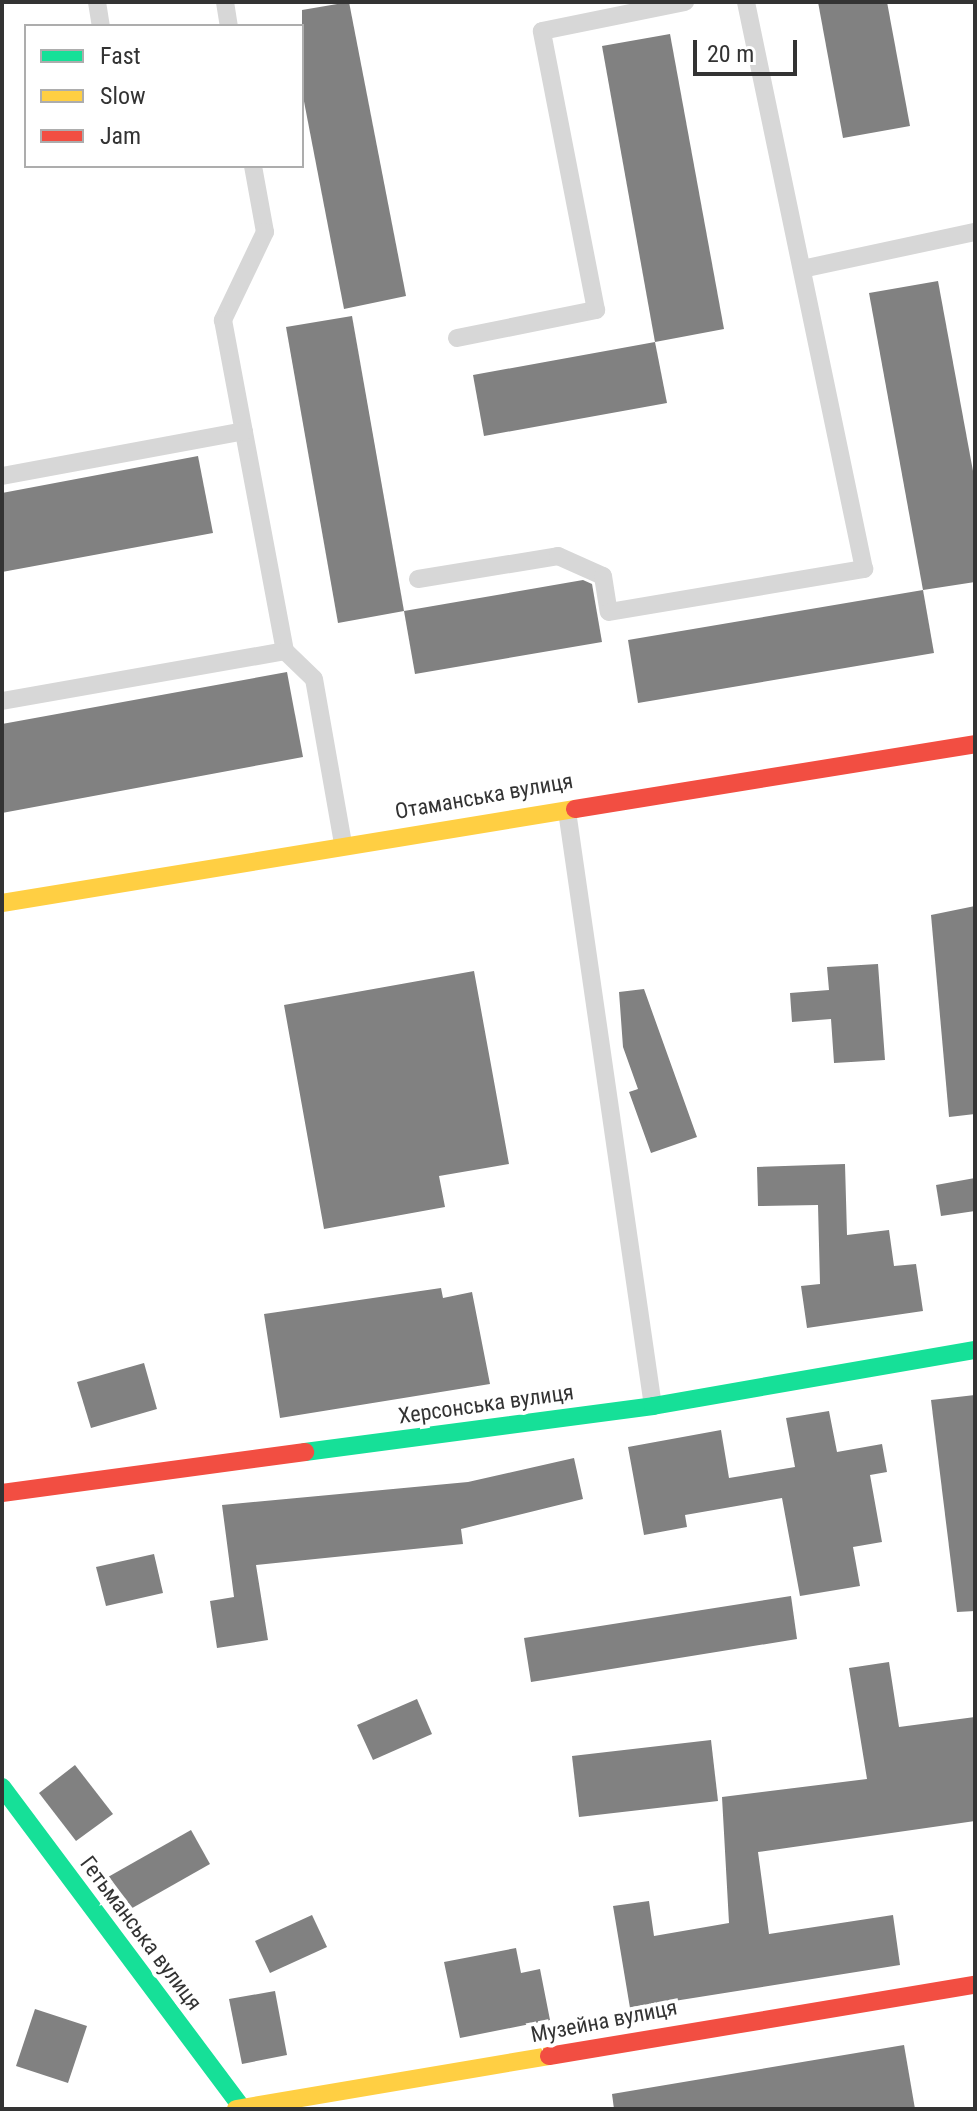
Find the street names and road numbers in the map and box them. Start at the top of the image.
street label: Отаманська вулиця [393,767,575,825]
street label: Херсонська вулиця [397,1379,575,1429]
street label: Гетьманська вулиця [74,1851,208,2015]
street label: Музейна вулиця [529,1994,679,2048]

